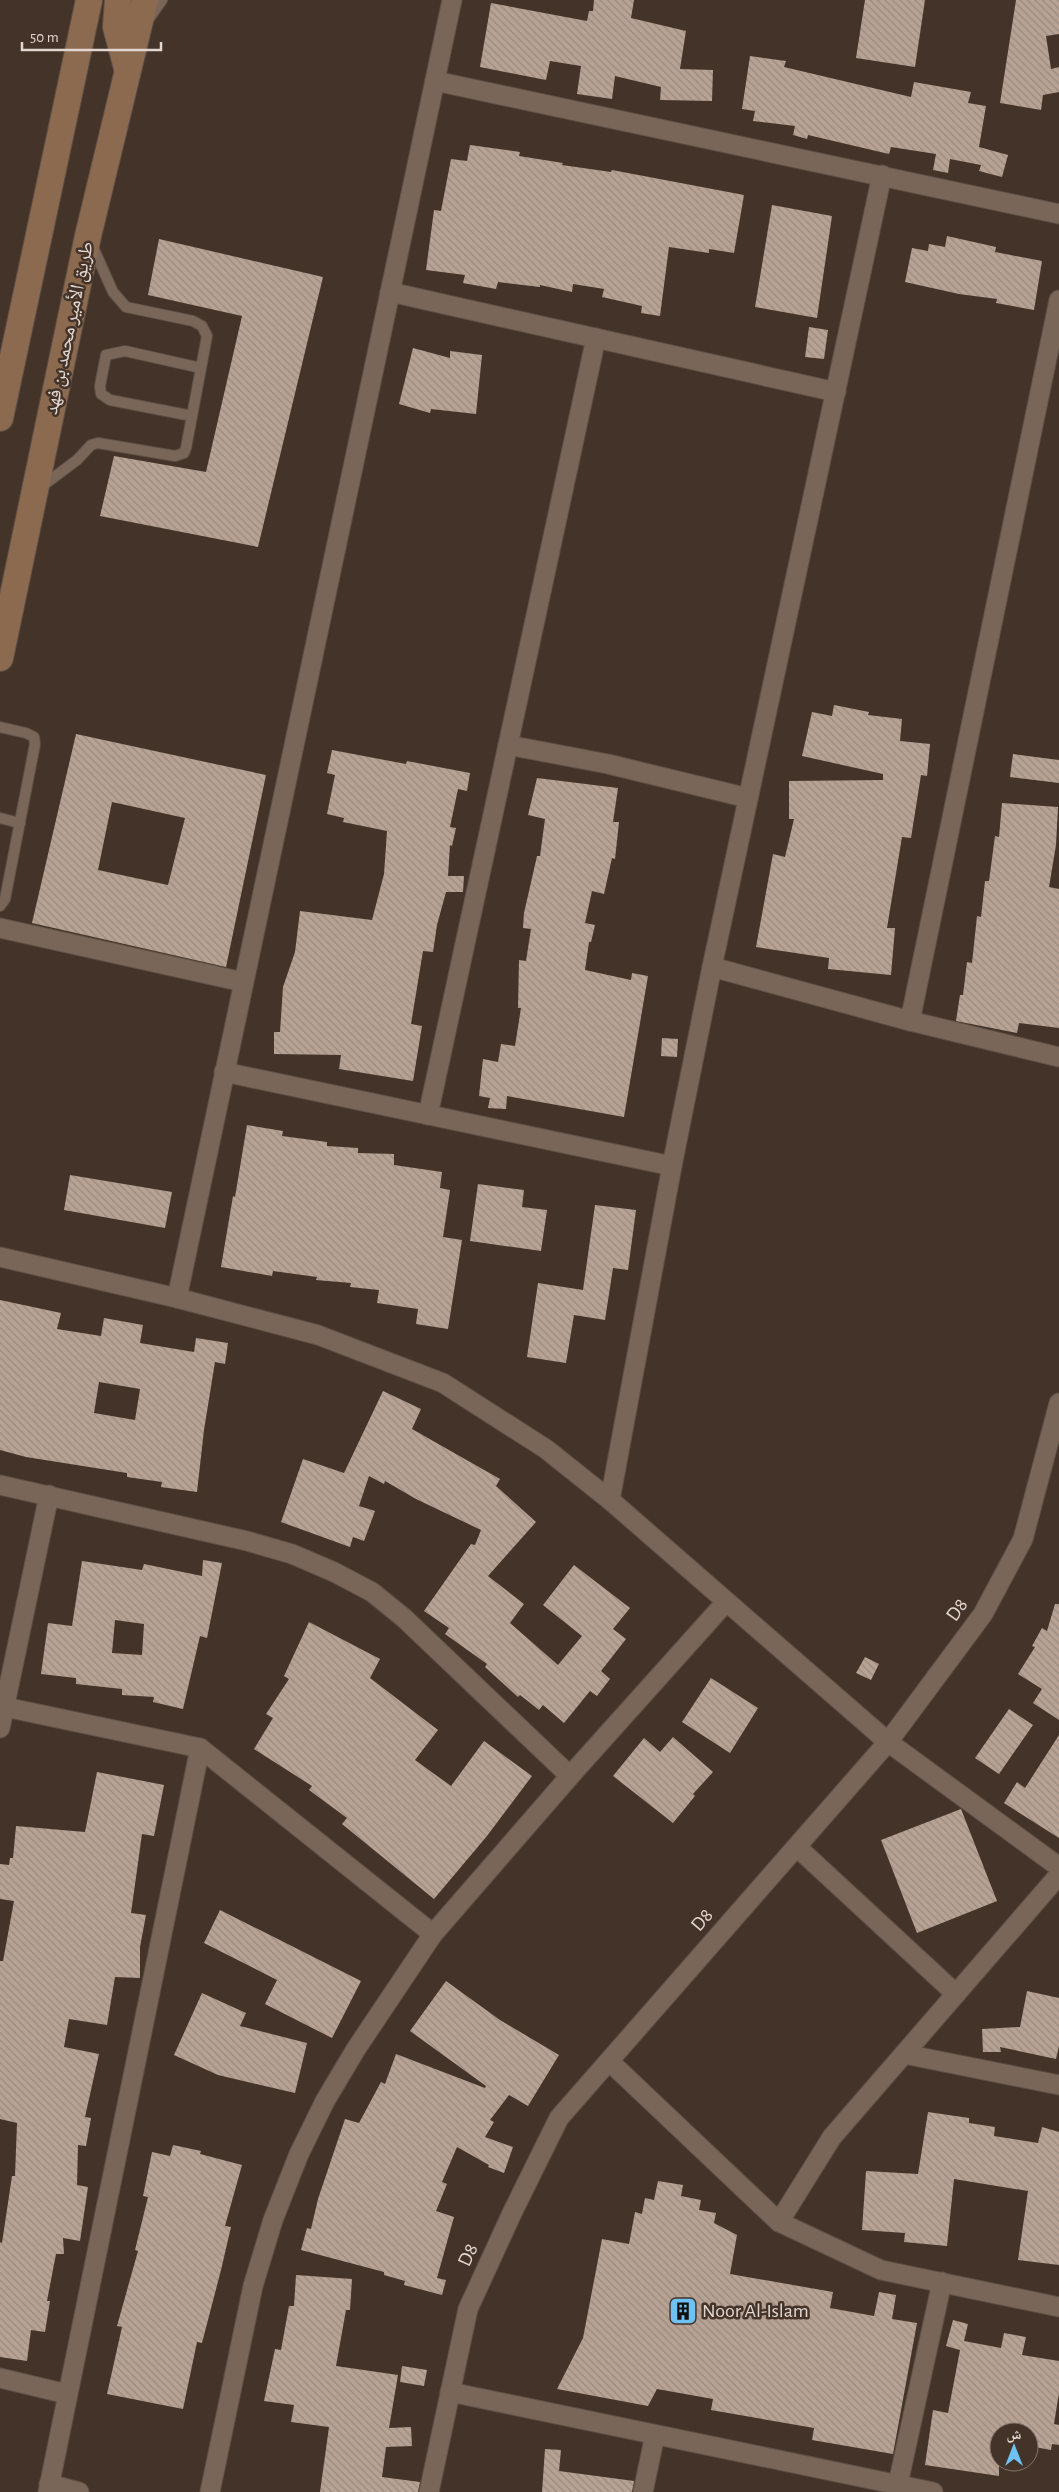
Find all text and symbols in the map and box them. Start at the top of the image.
scale bar [22,20,161,52]
text: 50 m [30,30,59,45]
street label: طريق الأمير محمد بن فهد [41,239,98,417]
street label: D8 [942,1595,972,1625]
street label: D8 [687,1905,717,1935]
street label: D8 [454,2241,482,2269]
building icon: Noor Al-Islam [668,2296,698,2326]
place label: Noor Al-Islam [702,2301,809,2321]
north arrow [989,2422,1039,2472]
text: ش [1007,2428,1022,2443]

